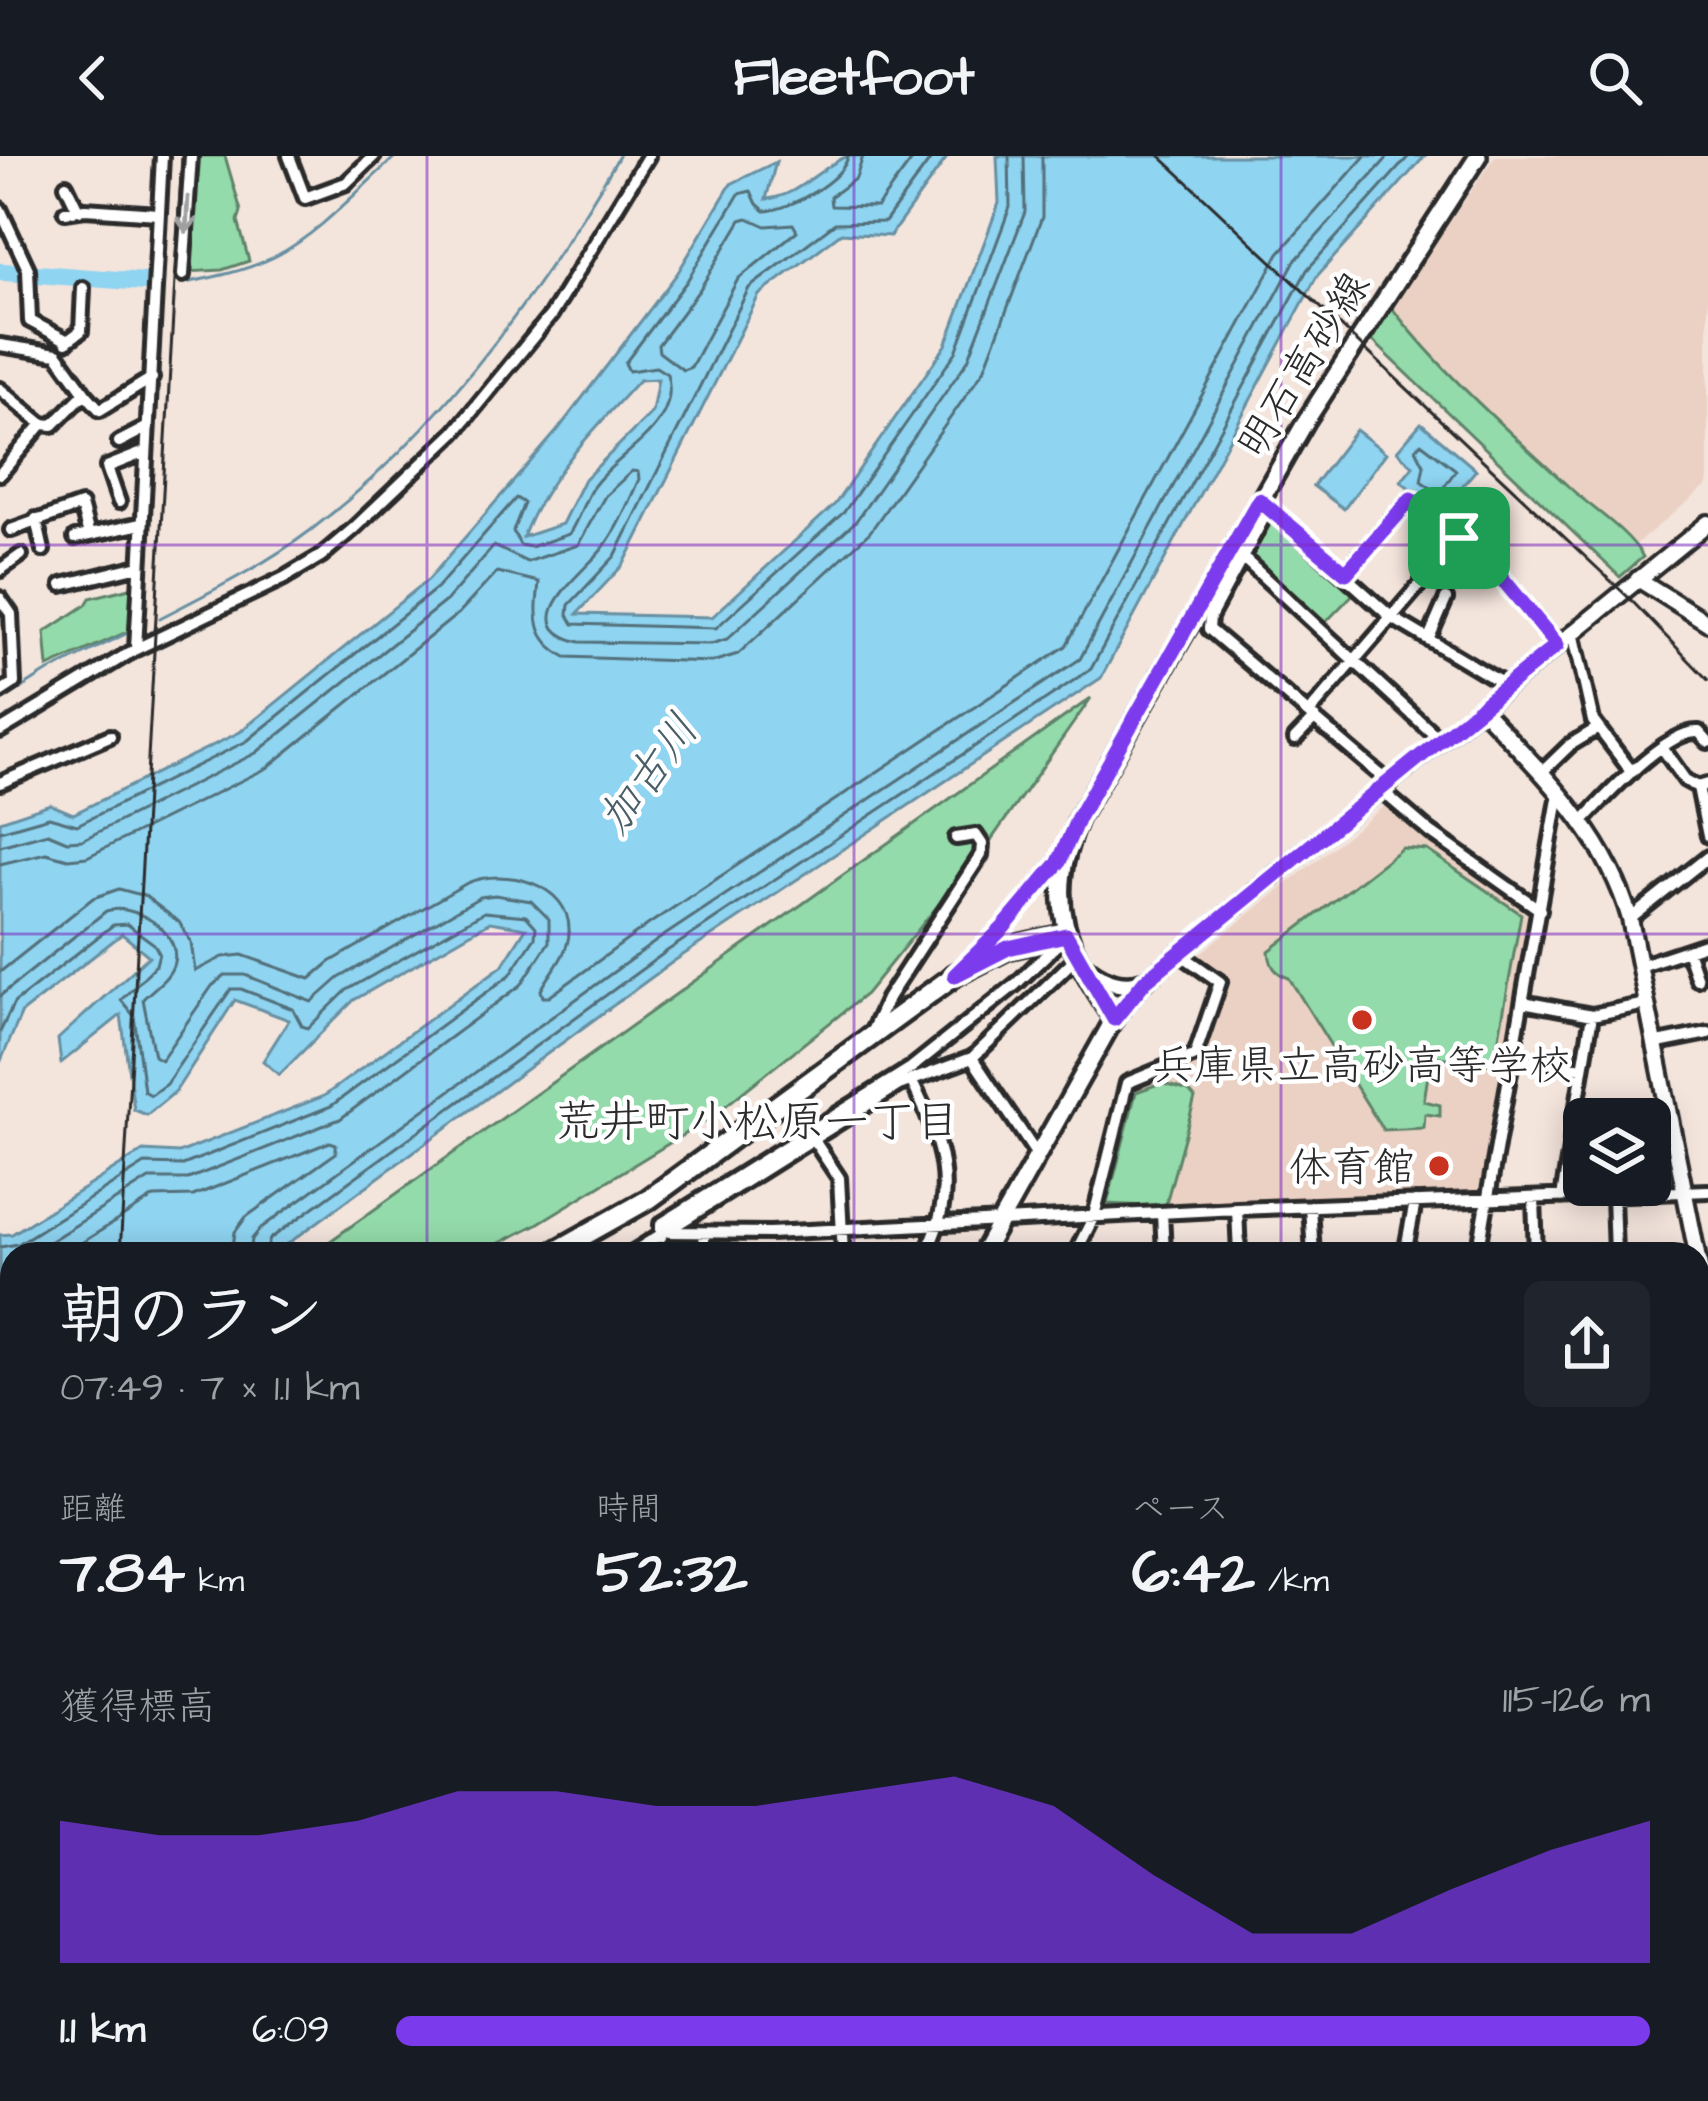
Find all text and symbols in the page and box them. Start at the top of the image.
text: Fleetfoot [734,41,974,116]
icon: back [60,45,126,111]
icon: search [1582,45,1648,111]
one-way arrow [175,195,198,234]
street label: 明石高砂線 [1224,261,1385,470]
pin [1408,487,1510,589]
icon: arrive [1426,505,1492,571]
water label: 加古川 [585,702,714,848]
marker: 兵庫県立高砂高等学校 [1349,1007,1375,1033]
place label: 兵庫県立高砂高等学校 [1152,1038,1572,1096]
district label: 荒井町小松原一丁目 [554,1092,960,1154]
map controls [1563,1098,1671,1206]
button: layers [1563,1098,1671,1206]
place label: 体育館 [1289,1140,1415,1198]
marker: 体育館 [1426,1153,1452,1179]
text: 朝のラン [60,1271,324,1363]
button: share [1524,1281,1650,1407]
text: 07:49 · 7 × 1.1 km [60,1362,360,1416]
text: 距離 [60,1486,126,1532]
text: 時間 [596,1486,662,1532]
text: ペース [1132,1486,1229,1532]
text: 7.84 [60,1532,185,1615]
text: 52:32 [596,1532,748,1615]
text: 6:42 [1132,1532,1255,1615]
text: km [185,1558,244,1604]
text: /km [1255,1558,1329,1604]
text: 115–126 m [1503,1674,1650,1728]
text: 獲得標高 [60,1681,216,1735]
text: 1.1 km [60,2004,145,2058]
text: 6:09 [252,2004,330,2058]

